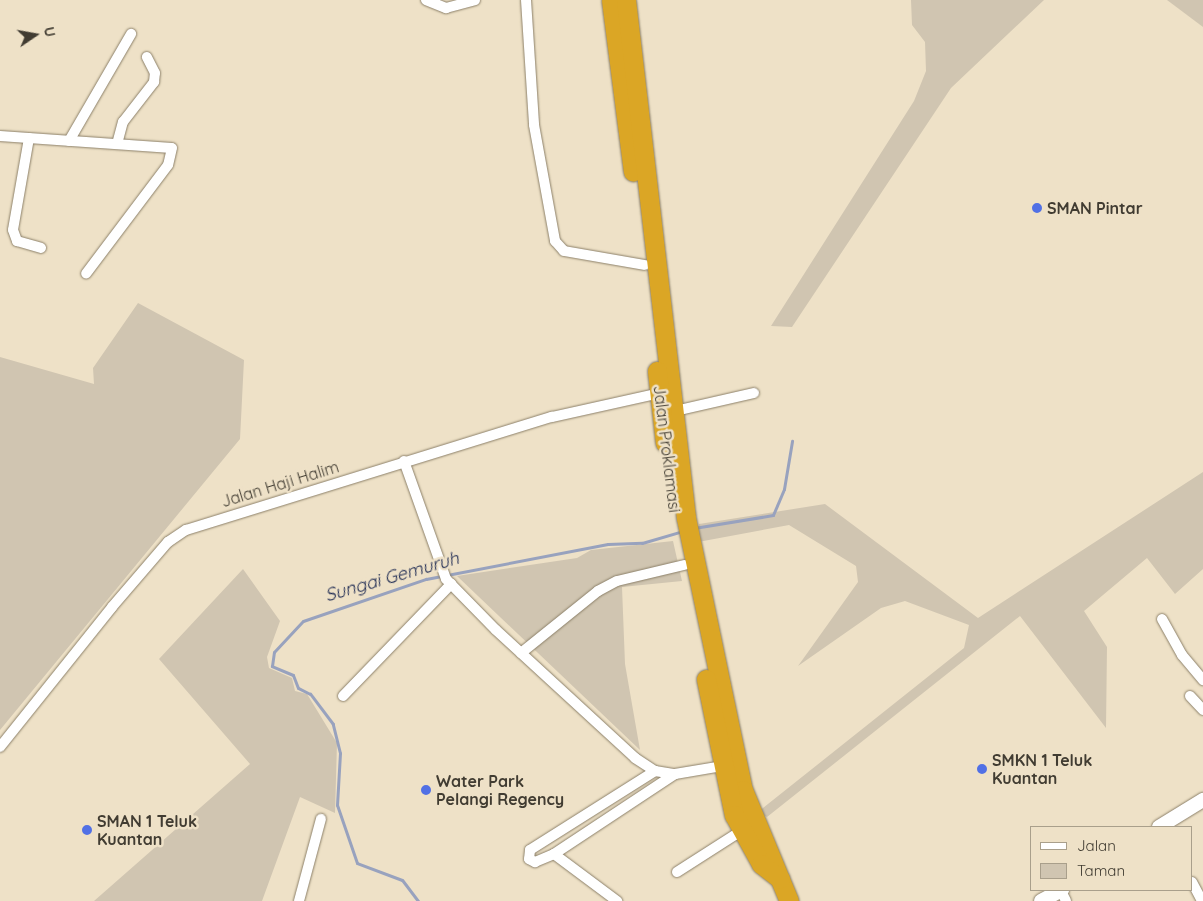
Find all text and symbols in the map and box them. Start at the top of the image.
north arrow [10,10,60,60]
text: U [40,25,60,39]
place label: SMAN Pintar [1047,198,1143,218]
marker: SMAN Pintar [1031,202,1043,214]
street label: Jalan Proklamasi [650,384,684,514]
street label: Jalan Haji Halim [219,457,341,511]
water label: Sungai Gemuruh [323,548,461,606]
place label: SMKN 1 Teluk Kuantan [992,750,1092,788]
marker: SMKN 1 Teluk Kuantan [976,763,988,775]
place label: Water Park Pelangi Regency [436,771,564,809]
marker: Water Park Pelangi Regency [420,784,432,796]
place label: SMAN 1 Teluk Kuantan [97,811,197,849]
marker: SMAN 1 Teluk Kuantan [81,824,93,836]
legend [1030,826,1193,891]
text: Jalan [1077,836,1116,855]
text: Taman [1077,861,1125,880]

